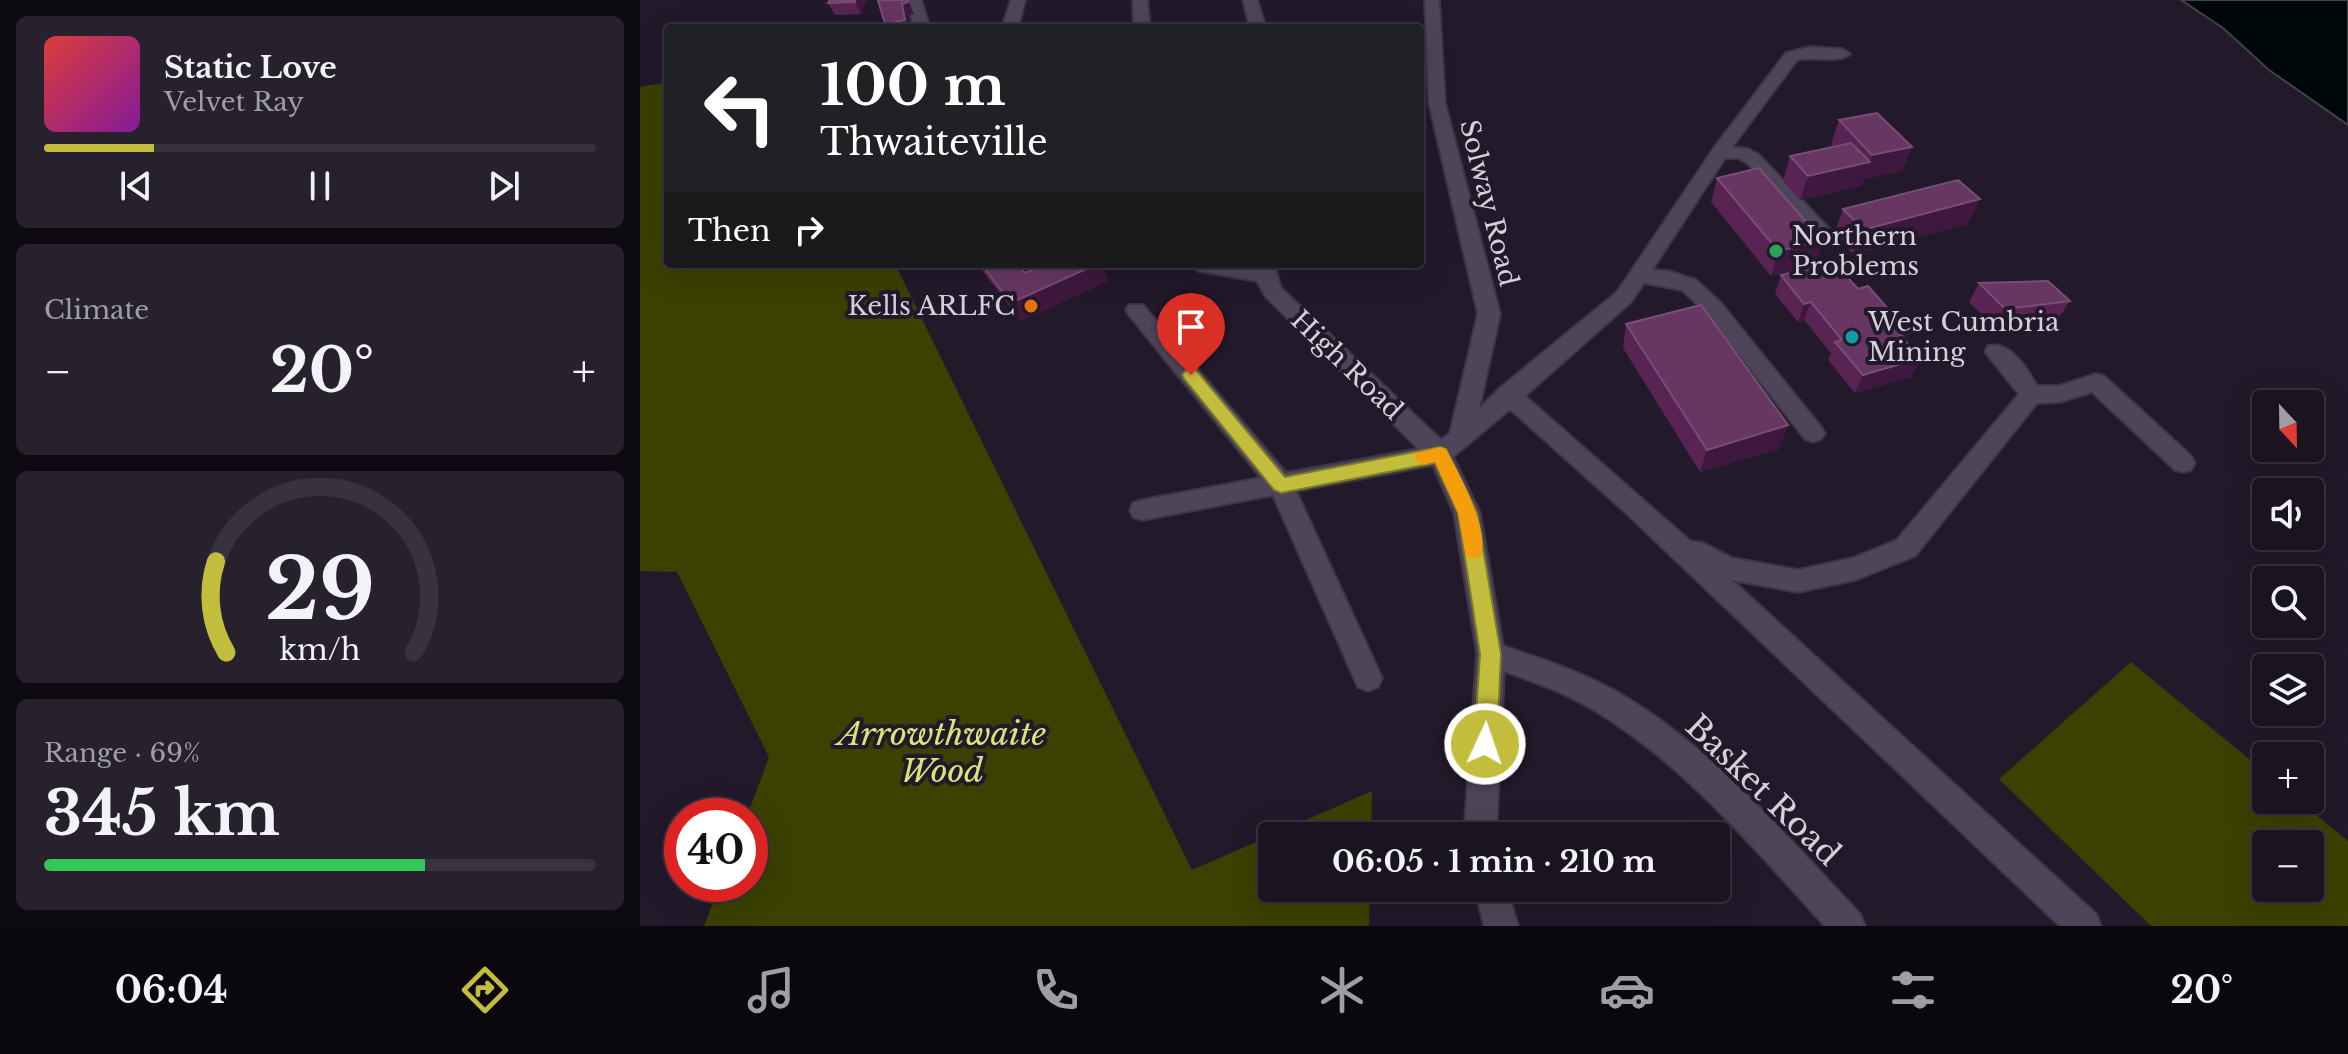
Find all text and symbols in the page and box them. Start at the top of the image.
text: Static Love [164,49,337,86]
text: 100 m [820,51,1006,120]
icon: left [688,56,792,160]
text: Velvet Ray [164,86,304,118]
street label: Solway Road [1453,117,1525,289]
text: Thwaiteville [820,120,1048,165]
icon: previous [114,164,158,208]
icon: pause [298,164,342,208]
icon: next [482,164,526,208]
icon: right [787,208,831,252]
text: Then [688,212,771,249]
place label: Northern Problems [1792,220,1919,282]
marker: Northern Problems [1767,242,1785,260]
place label: Kells ARLFC [848,290,1015,322]
pin [1157,293,1225,375]
text: Climate [44,294,149,326]
marker: Kells ARLFC [1022,297,1040,315]
street label: High Road [1284,304,1410,426]
icon: arrive [1169,305,1213,349]
place label: West Cumbria Mining [1867,306,2060,368]
marker: West Cumbria Mining [1843,328,1861,346]
text: 20° [270,334,374,408]
text: − [44,344,72,399]
text: + [572,344,596,399]
north arrow [2252,390,2324,462]
map controls [2252,390,2324,902]
button: sound [2252,478,2324,550]
text: 29 [265,537,375,640]
button: search [2252,566,2324,638]
text: km/h [279,632,361,668]
button: layers [2252,654,2324,726]
position arrow [1443,702,1527,786]
street label: Basket Road [1677,706,1849,874]
park label: Arrowthwaite Wood [834,714,1047,791]
text: Range · 69% [44,737,200,769]
button: + [2252,742,2324,814]
text: 345 km [44,777,280,851]
speed limit sign: 40 [664,798,768,902]
button: − [2252,830,2324,902]
text: 06:05 · 1 min · 210 m [1332,843,1656,880]
icon: directions [457,962,513,1018]
icon: music [743,962,799,1018]
icon: phone [1028,962,1084,1018]
icon: climate [1314,962,1370,1018]
icon: car [1599,962,1655,1018]
icon: filters [1885,962,1941,1018]
text: 06:04 [115,968,228,1013]
text: 20° [2170,968,2233,1013]

